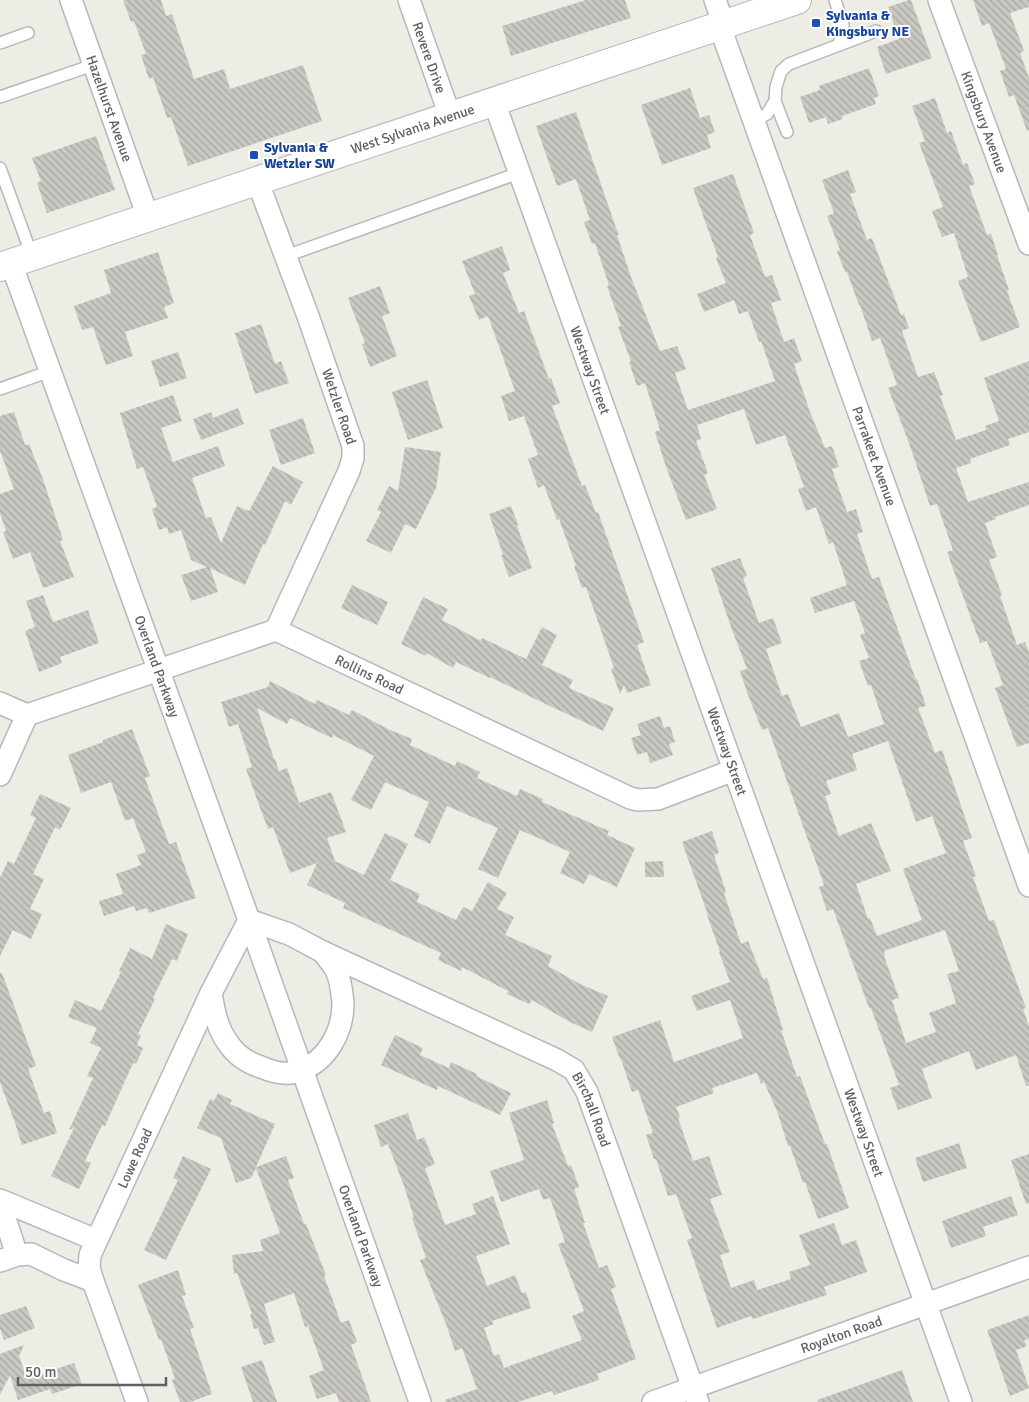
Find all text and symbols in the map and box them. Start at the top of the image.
place label: Sylvania & Kingsbury NE [826,7,909,40]
marker: Sylvania & Kingsbury NE [810,17,822,29]
street label: Revere Drive [408,20,449,96]
street label: Hazelhurst Avenue [82,53,136,164]
street label: Kingsbury Avenue [957,69,1010,175]
street label: West Sylvania Avenue [349,101,477,158]
place label: Sylvania & Wetzler SW [264,139,335,172]
marker: Sylvania & Wetzler SW [248,149,260,161]
street label: Westway Street [566,324,614,417]
street label: Wetzler Road [318,367,360,447]
street label: Parrakeet Avenue [848,404,900,508]
street label: Overland Parkway [130,613,183,720]
street label: Rollins Road [332,651,406,698]
street label: Westway Street [703,705,750,798]
street label: Birchall Road [568,1069,614,1149]
street label: Westway Street [840,1086,887,1179]
street label: Lowe Road [114,1126,156,1191]
street label: Overland Parkway [335,1183,387,1290]
street label: Royalton Road [798,1312,884,1357]
scale bar [18,1354,165,1386]
text: 50 m [25,1363,56,1381]

